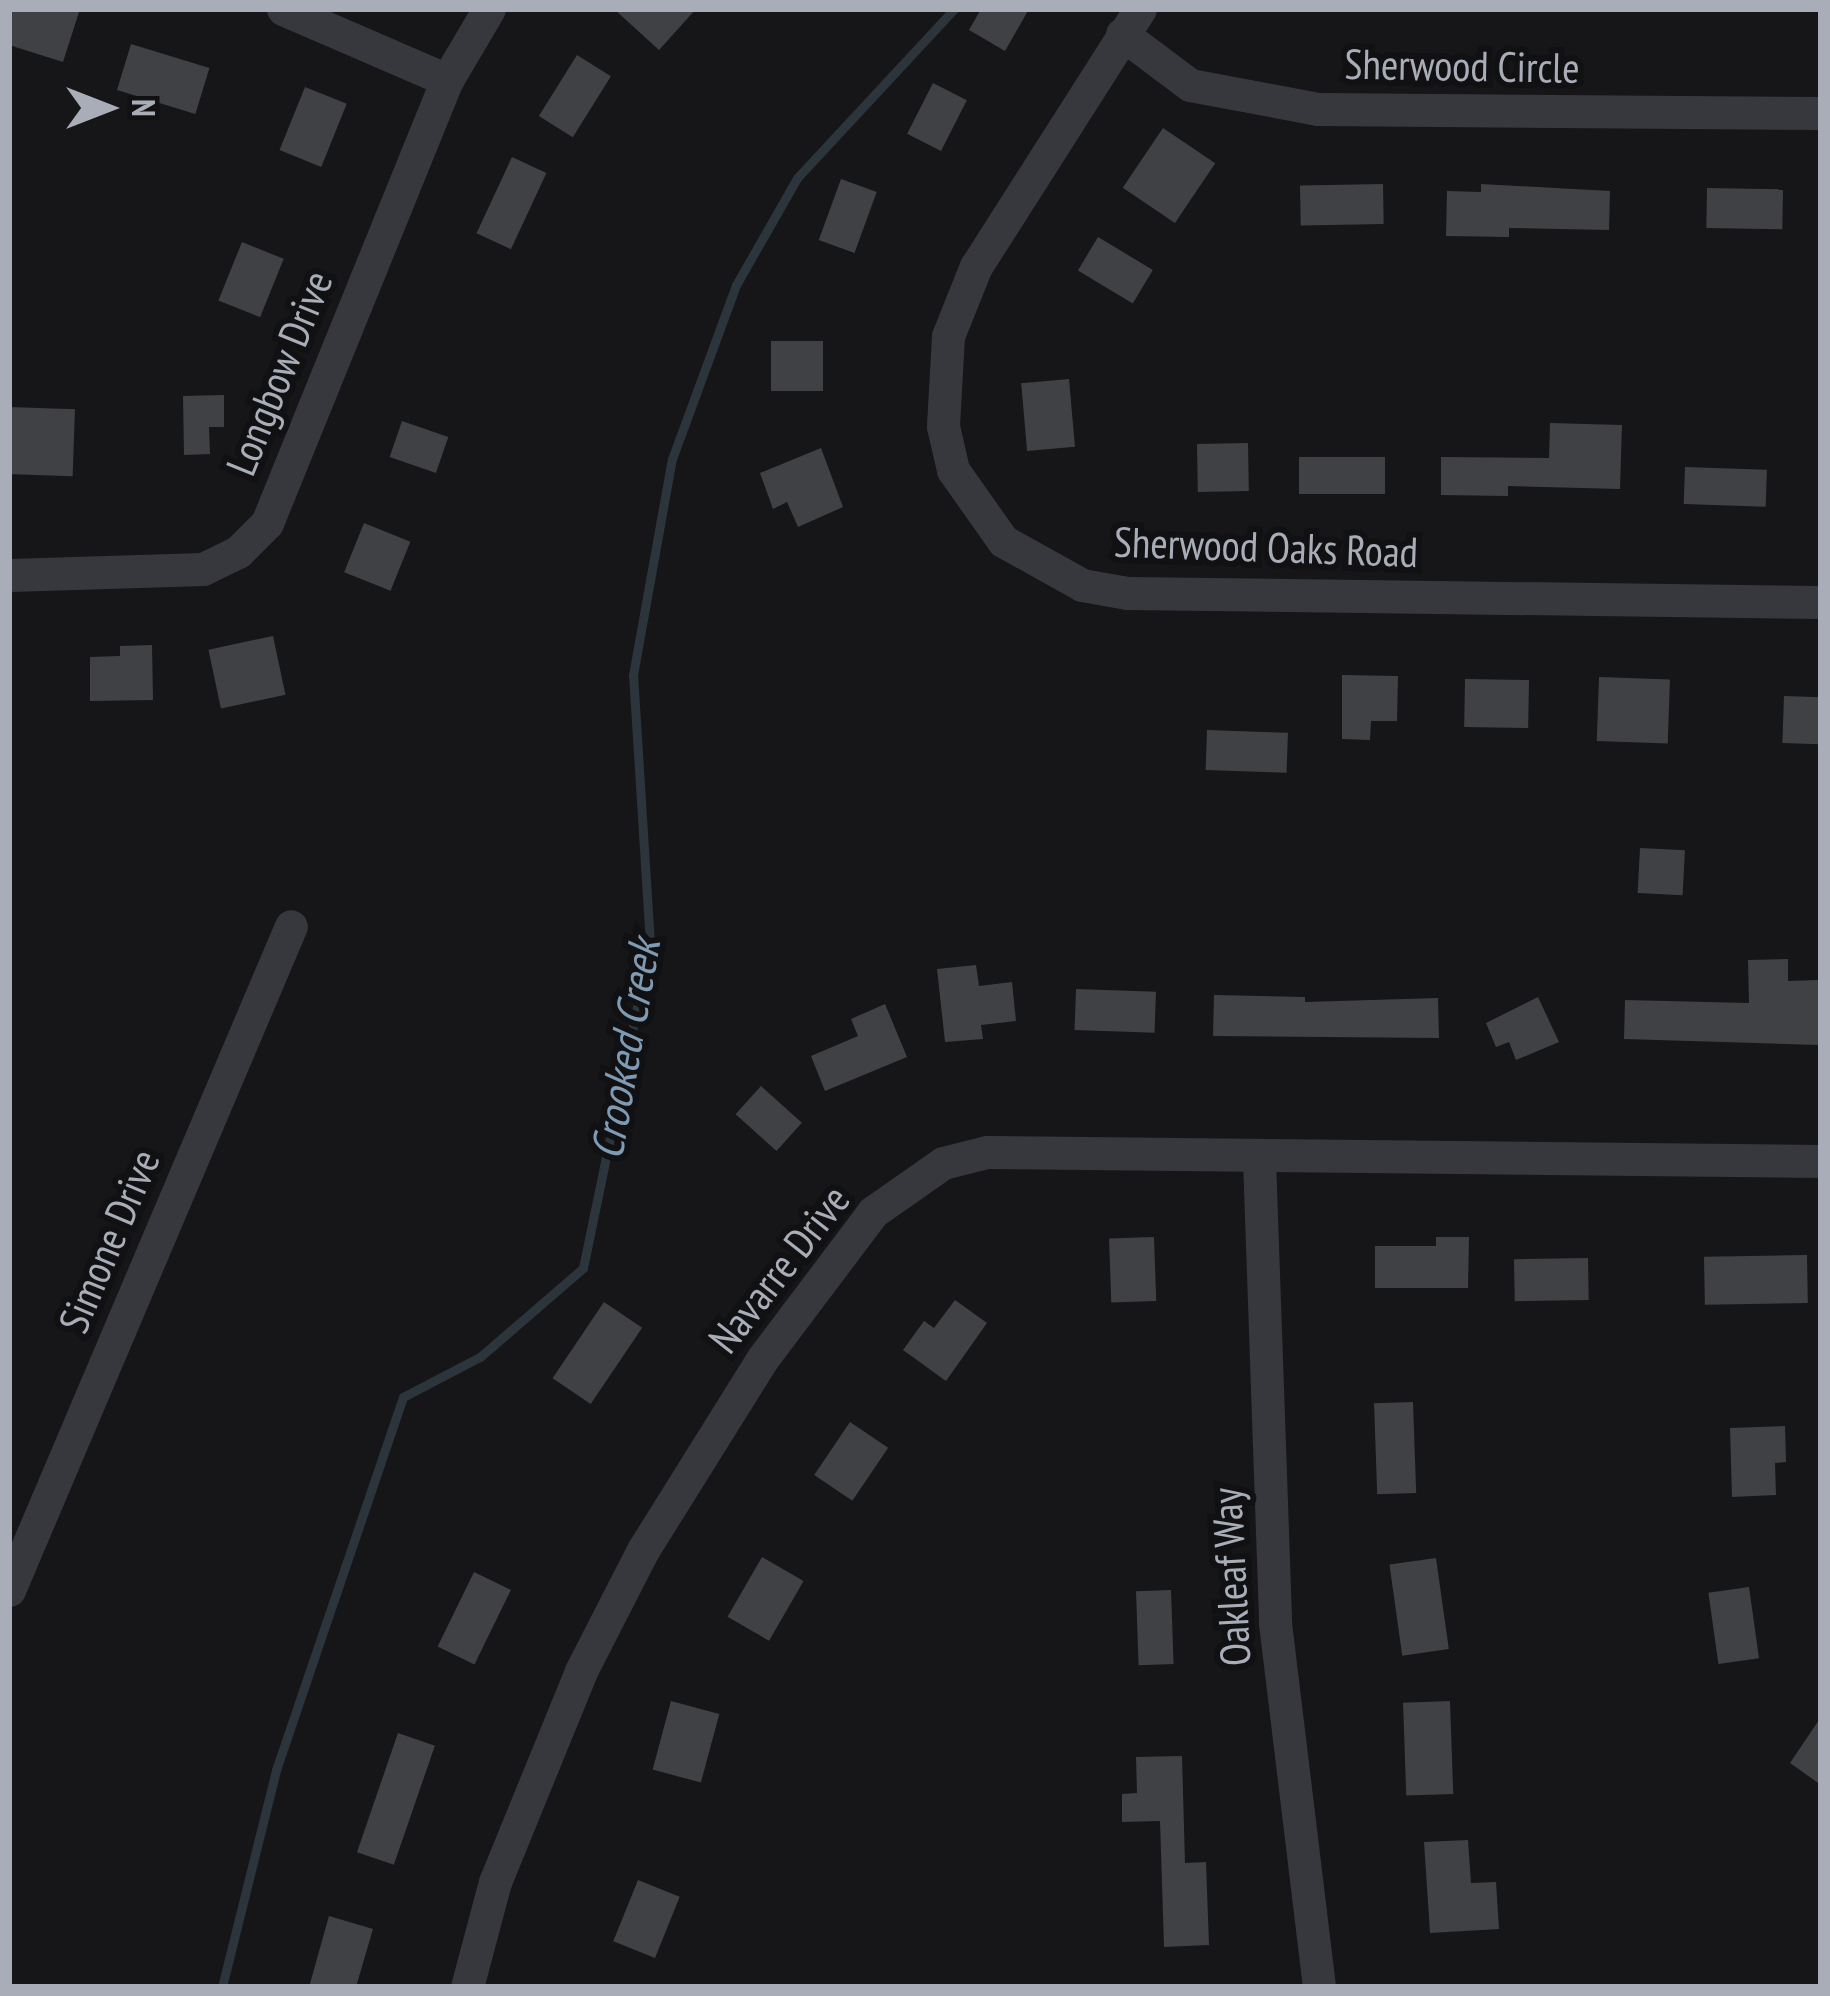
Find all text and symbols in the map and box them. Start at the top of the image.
street label: Sherwood Circle [1344,39,1580,93]
north arrow [48,48,168,168]
text: N [123,99,166,117]
street label: Longbow Drive [215,263,343,483]
street label: Sherwood Oaks Road [1113,517,1419,577]
water label: Crooked Creek [579,935,671,1163]
street label: Simone Drive [48,1142,170,1340]
street label: Navarre Drive [698,1175,860,1363]
street label: Oakleaf Way [1201,1486,1261,1668]

